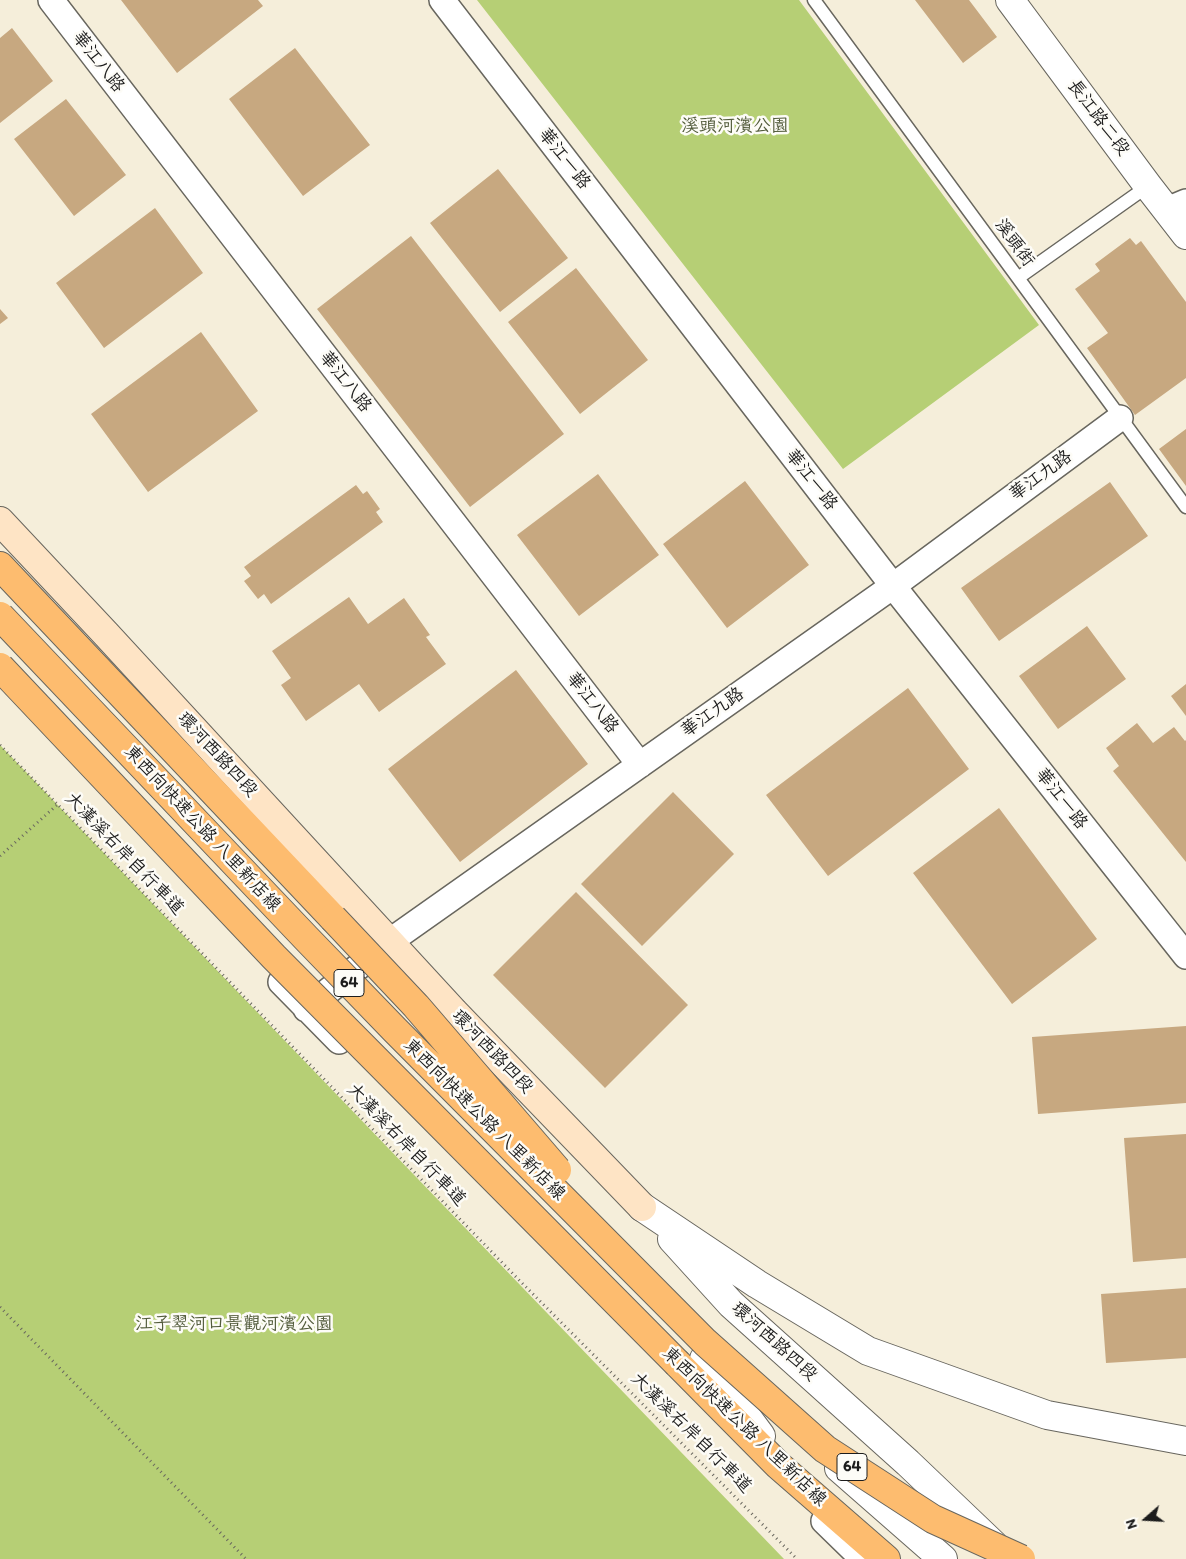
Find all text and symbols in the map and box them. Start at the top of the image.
street label: 華江八路 [67,27,129,97]
street label: 長江路二段 [1062,76,1134,160]
park label: 溪頭河濱公園 [681,115,789,137]
street label: 華江一路 [533,124,595,194]
street label: 溪頭街 [989,215,1039,271]
street label: 華江八路 [314,347,376,417]
street label: 華江一路 [780,445,842,515]
street label: 華江九路 [1006,446,1076,506]
street label: 華江八路 [561,668,623,738]
street label: 華江九路 [677,684,749,742]
street label: 環河西路四段 [172,708,262,802]
street label: 東西向快速公路 八里新店線 [119,741,285,917]
street label: 華江一路 [1030,764,1092,834]
street label: 大漢溪右岸自行車道 [60,788,188,920]
road number: 64 [334,970,364,996]
street label: 環河西路四段 [447,1006,537,1098]
street label: 東西向快速公路 八里新店線 [399,1035,569,1205]
street label: 大漢溪右岸自行車道 [342,1079,470,1211]
street label: 環河西路四段 [727,1298,821,1386]
park label: 江子翠河口景觀河濱公園 [135,1313,333,1335]
street label: 東西向快速公路 八里新店線 [657,1343,831,1511]
street label: 大漢溪右岸自行車道 [626,1368,756,1498]
road number: 64 [837,1454,867,1480]
north arrow [1121,1494,1171,1544]
text: N [1122,1517,1141,1531]

